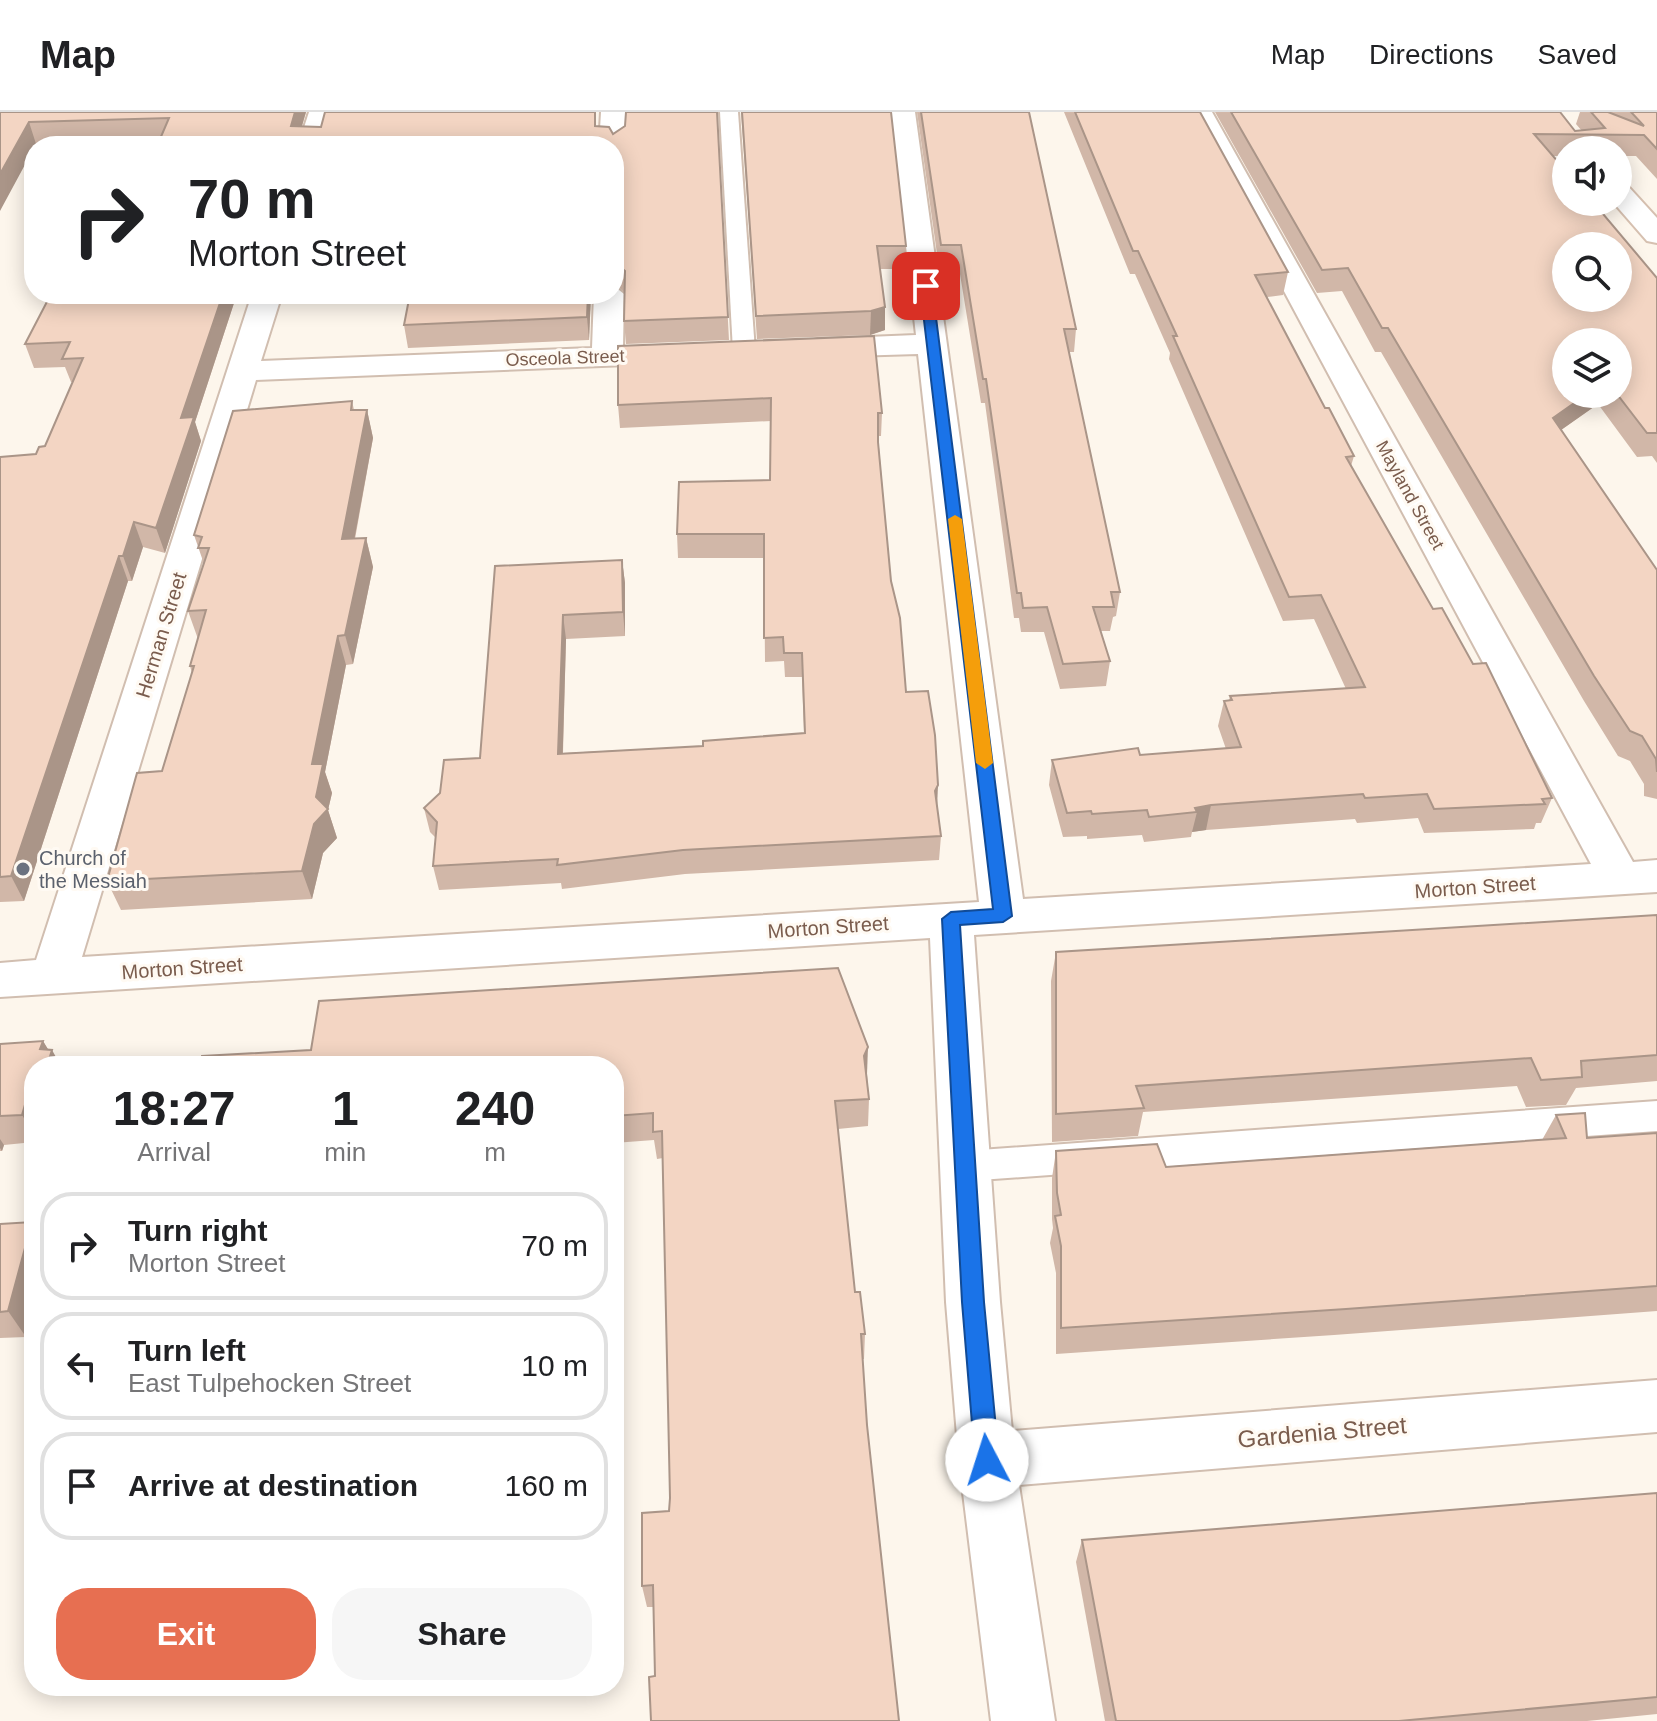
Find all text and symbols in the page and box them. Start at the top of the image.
text: Map [40,34,116,76]
text: Map [1271,39,1325,70]
text: Directions [1369,39,1494,70]
text: Saved [1538,39,1617,70]
map controls [1552,136,1632,408]
button: sound [1552,136,1632,216]
text: 70 m [188,167,316,230]
icon: right [56,168,160,272]
button: search [1552,232,1632,312]
text: Morton Street [188,233,406,274]
pin [892,252,960,320]
icon: arrive [904,264,948,308]
button: layers [1552,328,1632,408]
street label: Osceola Street [505,346,625,370]
street label: Mayland Street [1372,437,1448,553]
street label: Herman Street [131,569,191,700]
place label: Church of the Messiah [39,847,147,892]
marker: Church of the Messiah [14,860,32,878]
street label: Morton Street [1414,872,1537,902]
street label: Morton Street [767,912,890,942]
street label: Morton Street [121,953,244,983]
text: 18:27 [113,1082,236,1135]
text: 1 [332,1082,359,1135]
text: 240 [455,1082,535,1135]
text: Arrival [137,1137,211,1167]
text: min [324,1137,366,1167]
text: m [484,1137,506,1167]
text: Turn right [128,1214,267,1247]
icon: right [60,1224,104,1268]
text: 70 m [521,1229,588,1262]
text: Morton Street [128,1248,286,1278]
text: Turn left [128,1334,246,1367]
icon: left [60,1344,104,1388]
text: 10 m [521,1349,588,1382]
text: East Tulpehocken Street [128,1368,411,1398]
street label: Gardenia Street [1236,1411,1408,1453]
position arrow [945,1418,1029,1502]
icon: arrive [60,1464,104,1508]
text: Arrive at destination [128,1469,418,1502]
text: 160 m [505,1469,588,1502]
button: Exit [56,1588,316,1680]
button: Share [332,1588,592,1680]

